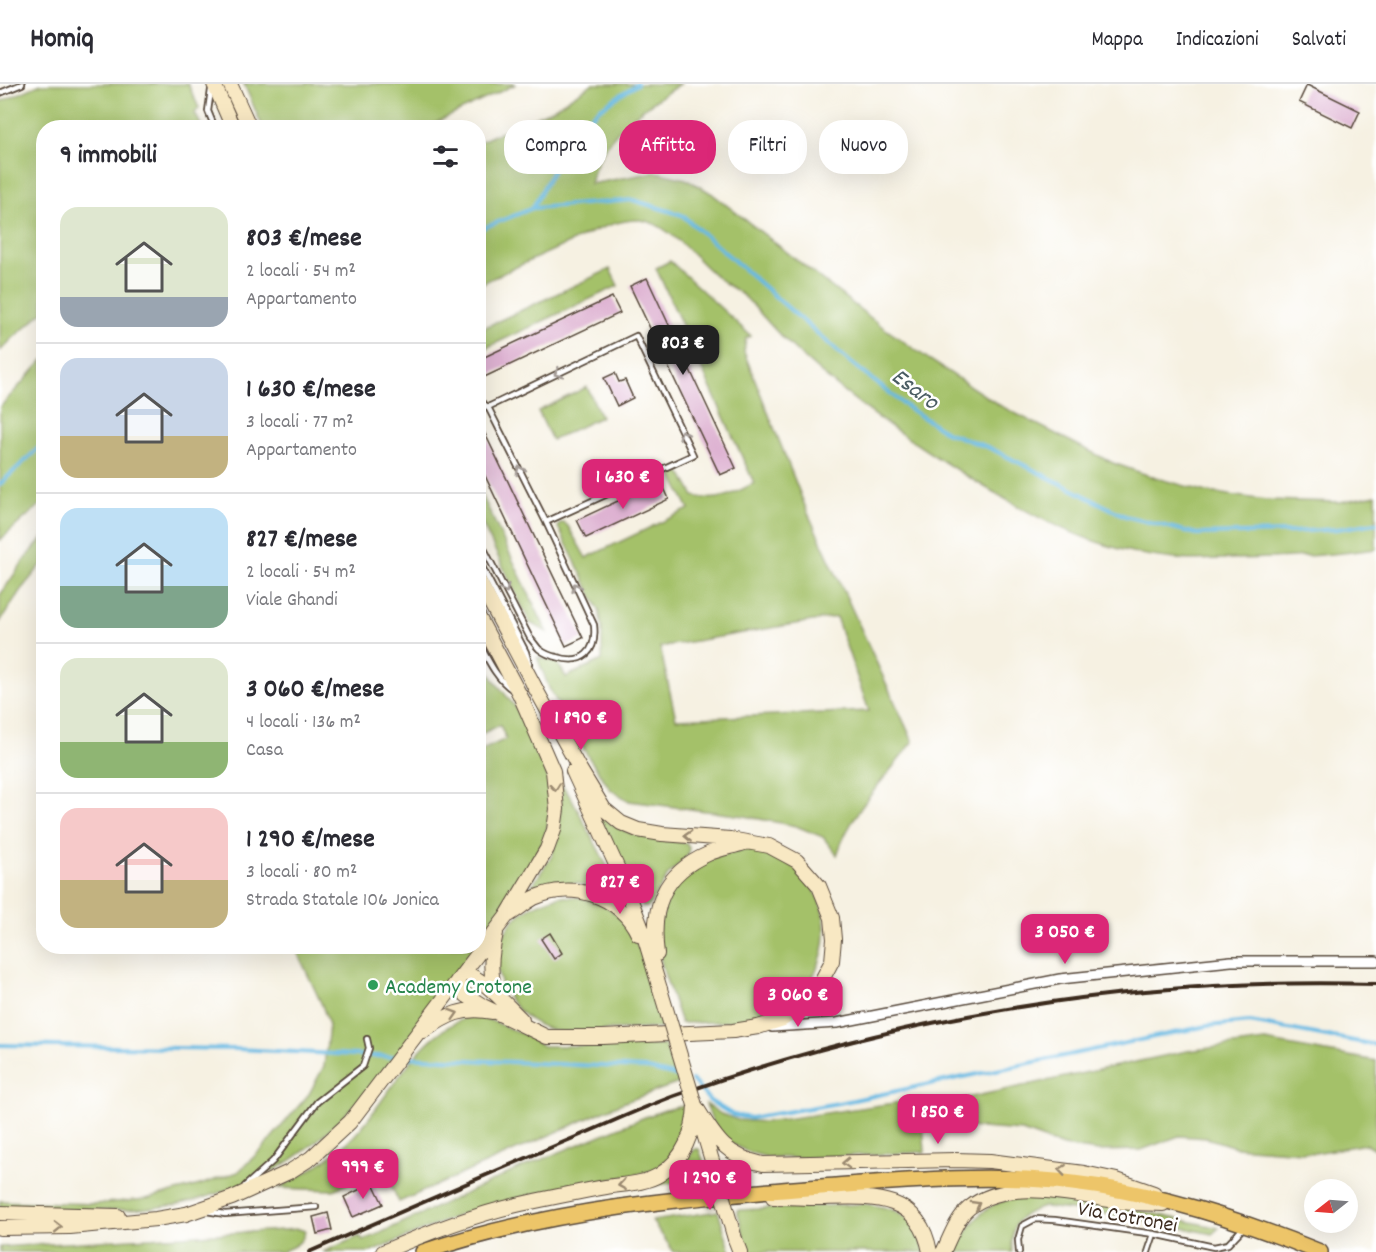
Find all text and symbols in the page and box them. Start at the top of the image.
text: Homiq [30,21,94,61]
text: Mappa [1091,26,1143,56]
text: Indicazioni [1176,26,1259,56]
text: Salvati [1292,26,1346,56]
chip: Compra [504,120,607,174]
chip: Affitta [619,120,716,174]
chip: Filtri [728,120,807,174]
chip: Nuovo [819,120,908,174]
text: 9 immobili [60,138,157,175]
icon: filters [429,140,462,173]
text: 803 €/mese [246,221,362,258]
icon: home [108,231,180,303]
text: 2 locali · 54 m² [246,258,356,286]
text: Appartamento [246,286,357,314]
pin: 803 € [641,325,725,376]
text: 803 € [661,330,705,358]
water label: Esaro [883,361,946,420]
one-way arrow [554,366,565,378]
text: 1 630 €/mese [246,372,376,409]
icon: home [108,382,180,454]
text: 3 locali · 77 m² [246,409,354,437]
one-way arrow [678,429,690,440]
text: Appartamento [246,437,357,465]
pin: 1 630 € [568,459,678,510]
text: 1 630 € [596,464,650,492]
one-way arrow [516,466,527,476]
text: 827 €/mese [246,522,357,559]
icon: home [108,532,180,604]
text: 2 locali · 54 m² [246,559,356,587]
one-way arrow [498,582,509,593]
one-way arrow [572,582,584,593]
text: Viale Ghandi [246,587,338,615]
text: 3 060 €/mese [246,672,384,709]
icon: home [108,682,180,754]
pin: 1 890 € [526,700,636,751]
text: 1 890 € [555,705,607,733]
text: 4 locali · 136 m² [246,709,361,737]
text: Casa [246,737,283,765]
one-way arrow [548,782,561,791]
text: 1 290 €/mese [246,822,375,859]
one-way arrow [683,829,692,842]
icon: home [108,832,180,904]
text: 3 locali · 80 m² [246,859,357,887]
pin: 827 € [578,864,662,915]
text: 827 € [600,869,640,897]
text: Strada Statale 106 Jonica [246,887,439,915]
pin: 3 050 € [1010,914,1120,965]
text: 3 050 € [1035,919,1095,947]
place label: Academy Crotone [385,973,532,1004]
pin: 3 060 € [743,977,853,1028]
marker: Academy Crotone [366,978,380,992]
text: 3 060 € [768,982,828,1010]
one-way arrow [449,1009,459,1021]
pin: 1 850 € [883,1094,993,1145]
text: 1 850 € [912,1099,964,1127]
pin: 999 € [321,1149,405,1200]
text: 999 € [341,1154,385,1182]
one-way arrow [842,1157,851,1170]
pin: 1 290 € [655,1160,765,1211]
one-way arrow [1057,1164,1066,1176]
text: 1 290 € [683,1165,737,1193]
one-way arrow [617,1178,626,1190]
north arrow [1304,1179,1358,1233]
map controls [1304,1179,1358,1233]
street label: Via Cotronei [1075,1194,1180,1242]
one-way arrow [970,1201,980,1213]
one-way arrow [54,1221,63,1233]

